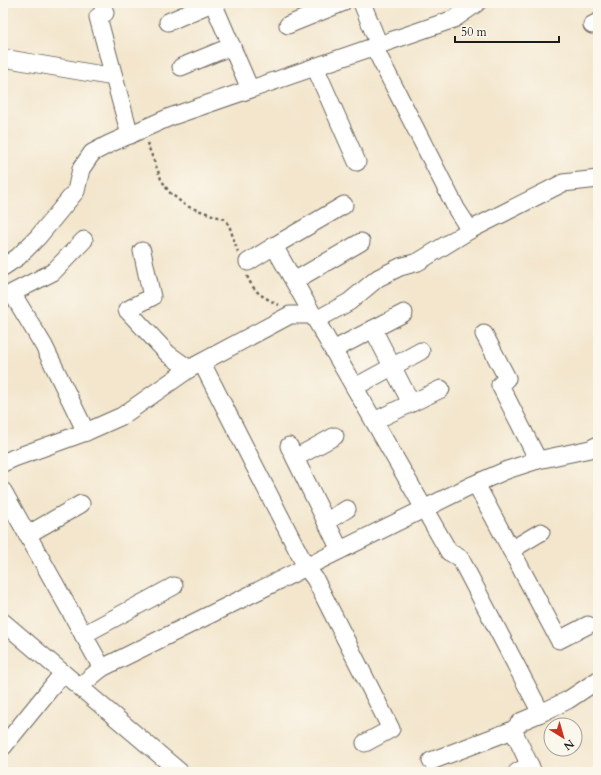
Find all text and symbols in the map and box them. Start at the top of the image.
scale bar [455,18,559,44]
text: 50 m [461,24,488,40]
north arrow [543,717,583,757]
text: N [560,736,577,754]

